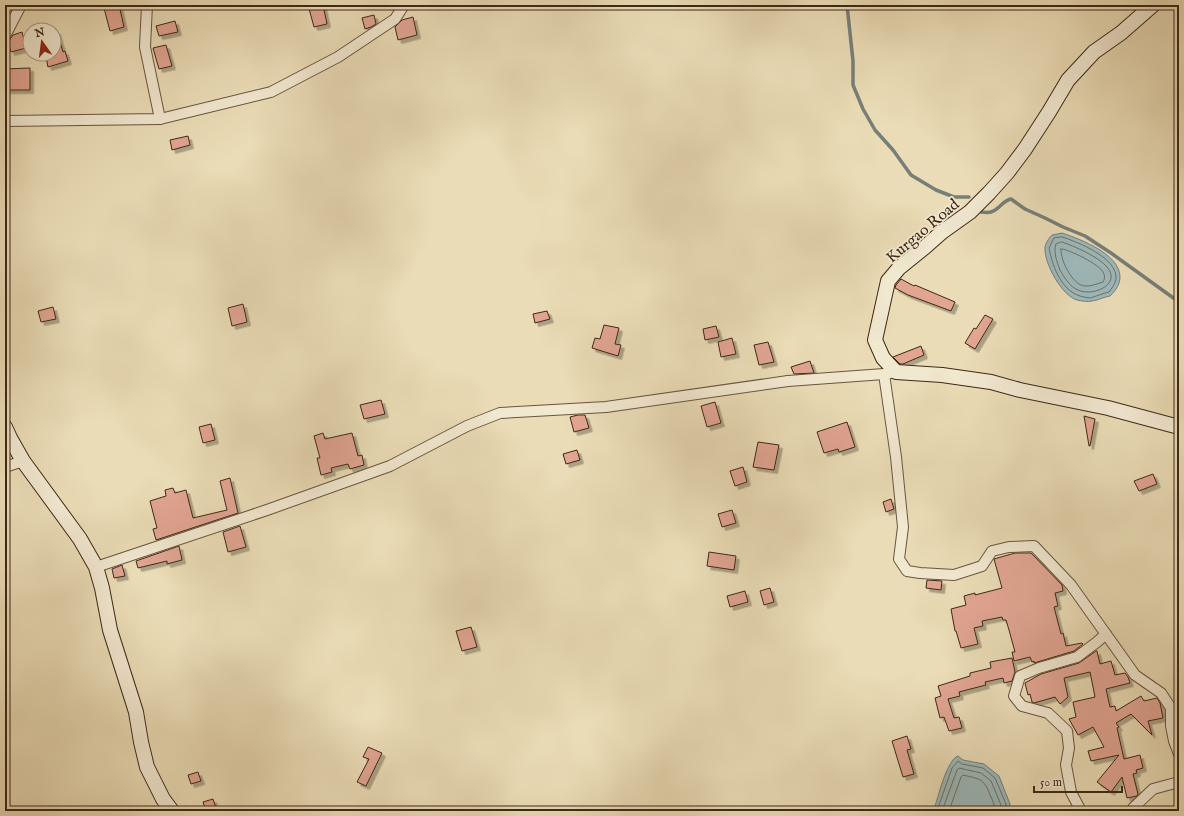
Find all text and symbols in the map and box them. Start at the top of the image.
north arrow [22,22,62,62]
text: N [33,25,47,41]
street label: Kurgao Road [883,195,964,268]
scale bar [1034,768,1122,794]
text: 50 m [1040,775,1062,790]

